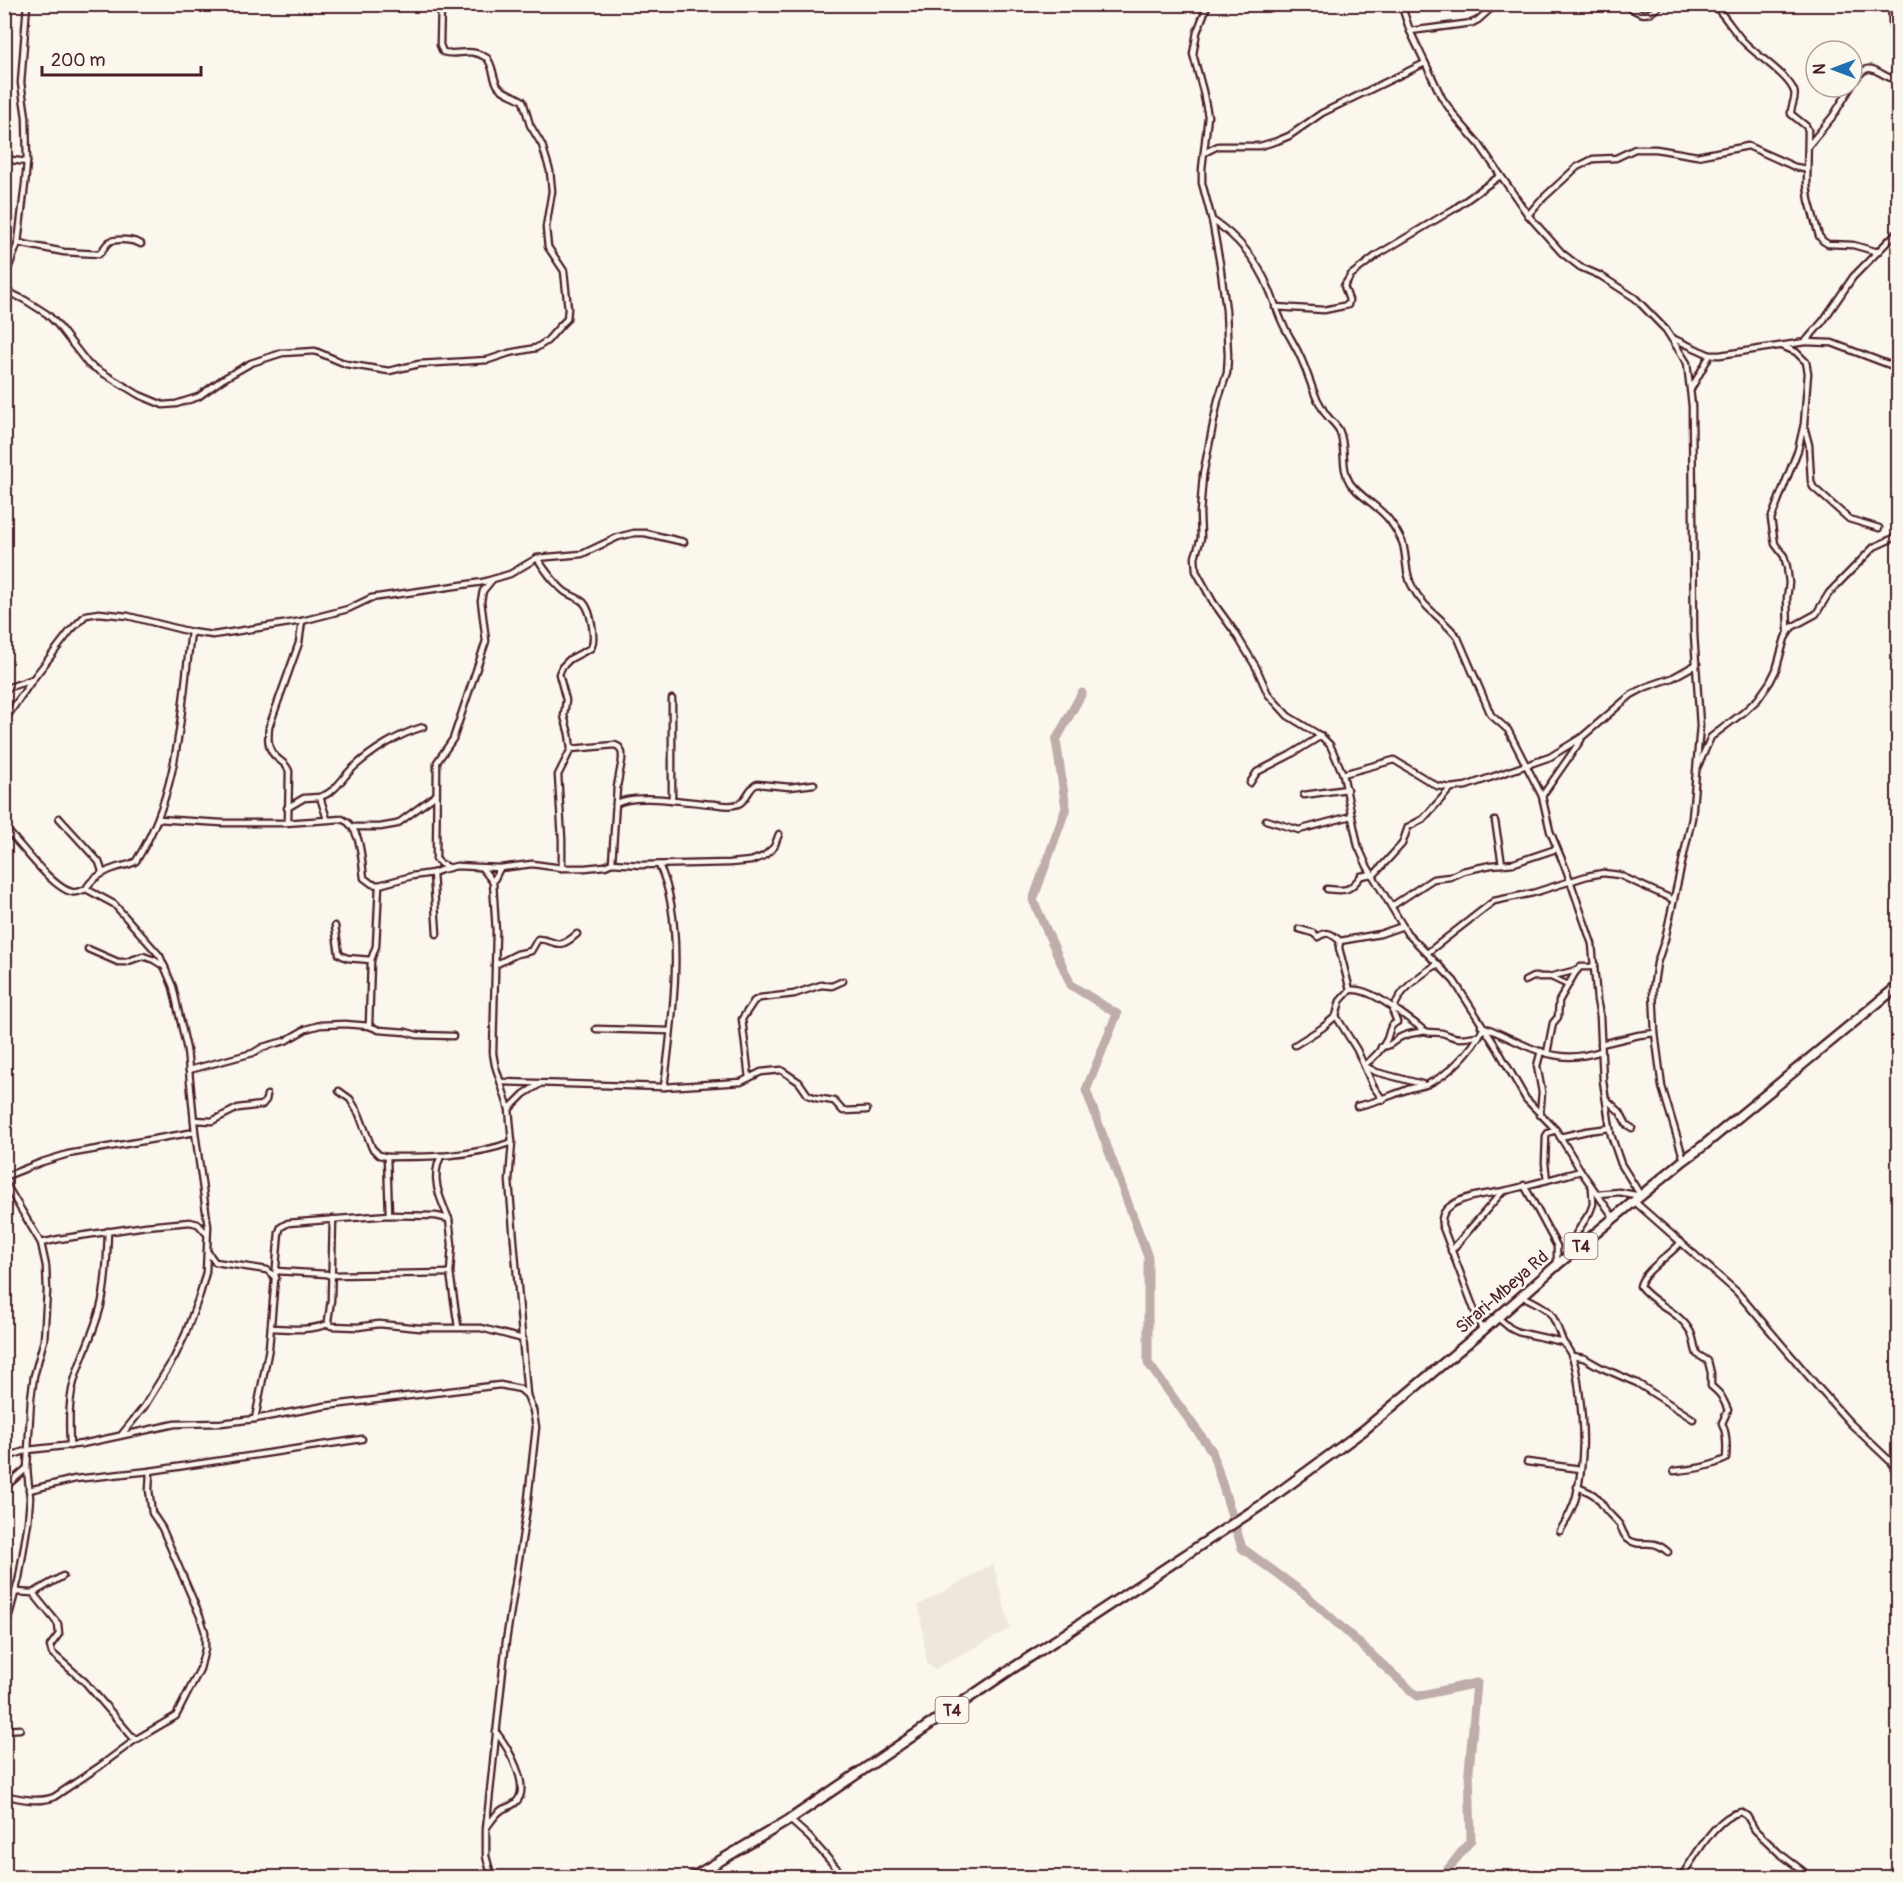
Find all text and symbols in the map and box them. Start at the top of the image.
scale bar [42,39,201,77]
north arrow [1804,39,1864,99]
text: 200 m [51,49,106,72]
text: N [1810,63,1830,74]
road number: T4 [1564,1233,1598,1259]
street label: Sirari-Mbeya Rd [1451,1246,1554,1339]
road number: T4 [936,1697,968,1723]

